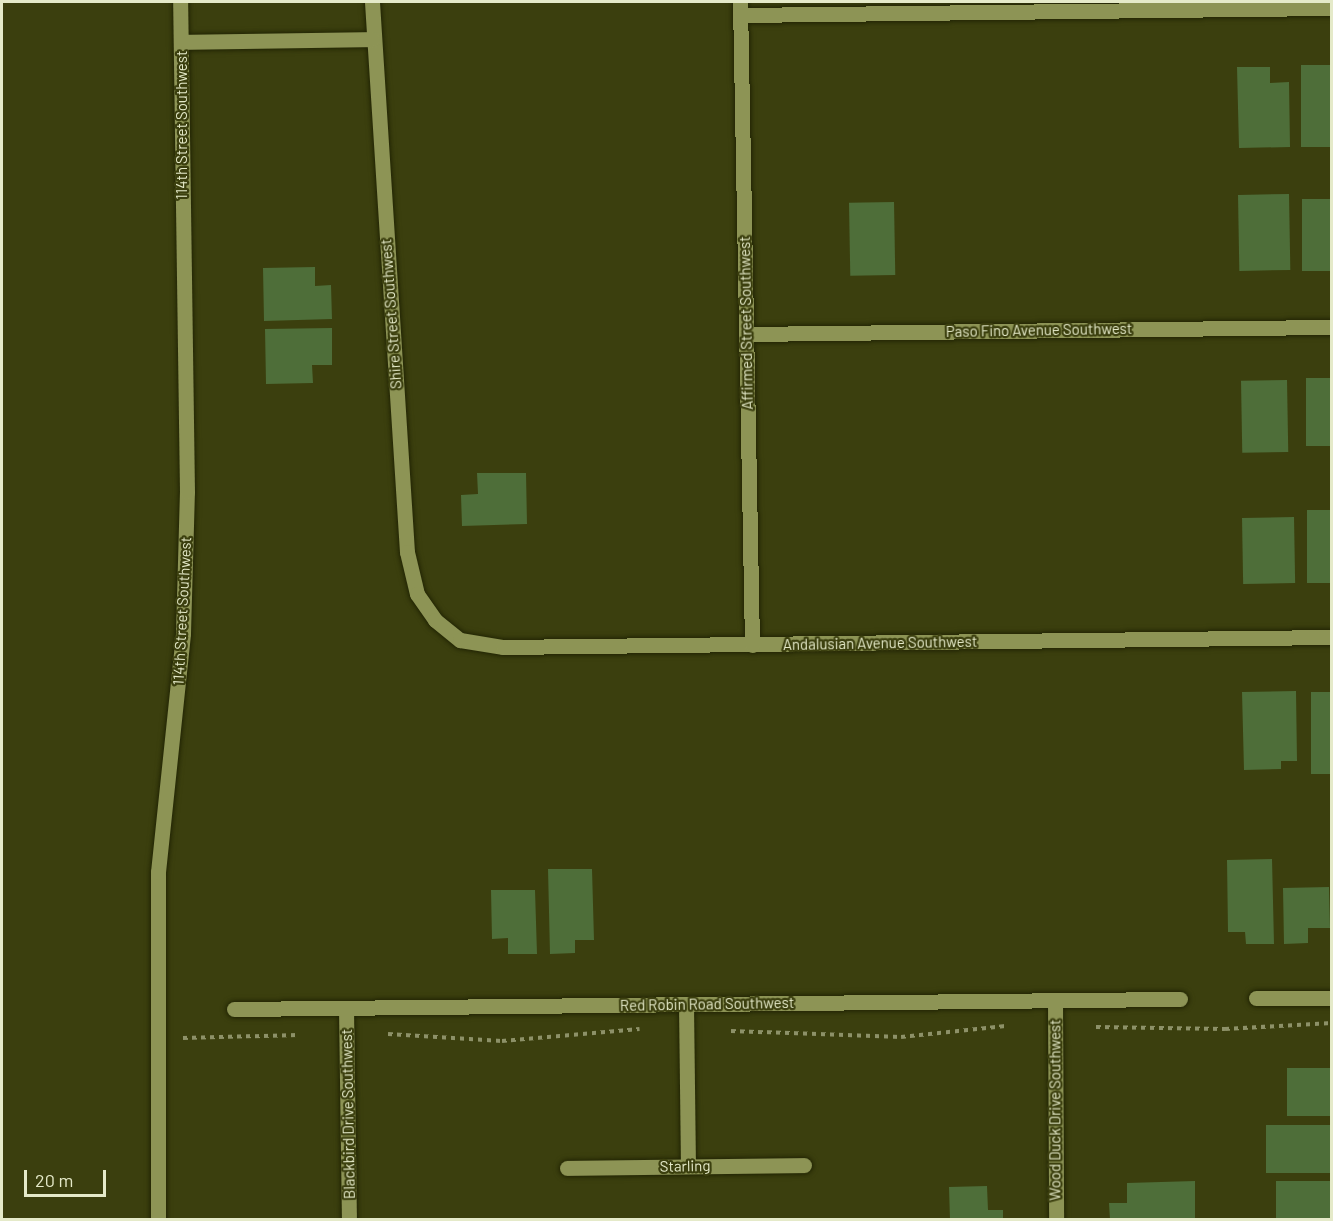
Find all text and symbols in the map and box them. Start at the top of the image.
street label: 114th Street Southwest [173,51,191,199]
street label: Affirmed Street Southwest [735,236,757,410]
street label: Shire Street Southwest [377,238,405,390]
street label: Paso Fino Avenue Southwest [946,319,1132,341]
street label: 114th Street Southwest [169,536,195,686]
street label: Andalusian Avenue Southwest [783,632,977,654]
street label: Red Robin Road Southwest [620,993,794,1015]
street label: Wood Duck Drive Southwest [1046,1019,1064,1201]
street label: Blackbird Drive Southwest [338,1029,358,1199]
street label: Starling [659,1157,711,1175]
scale bar [27,1158,110,1196]
text: 20 m [35,1169,73,1191]

